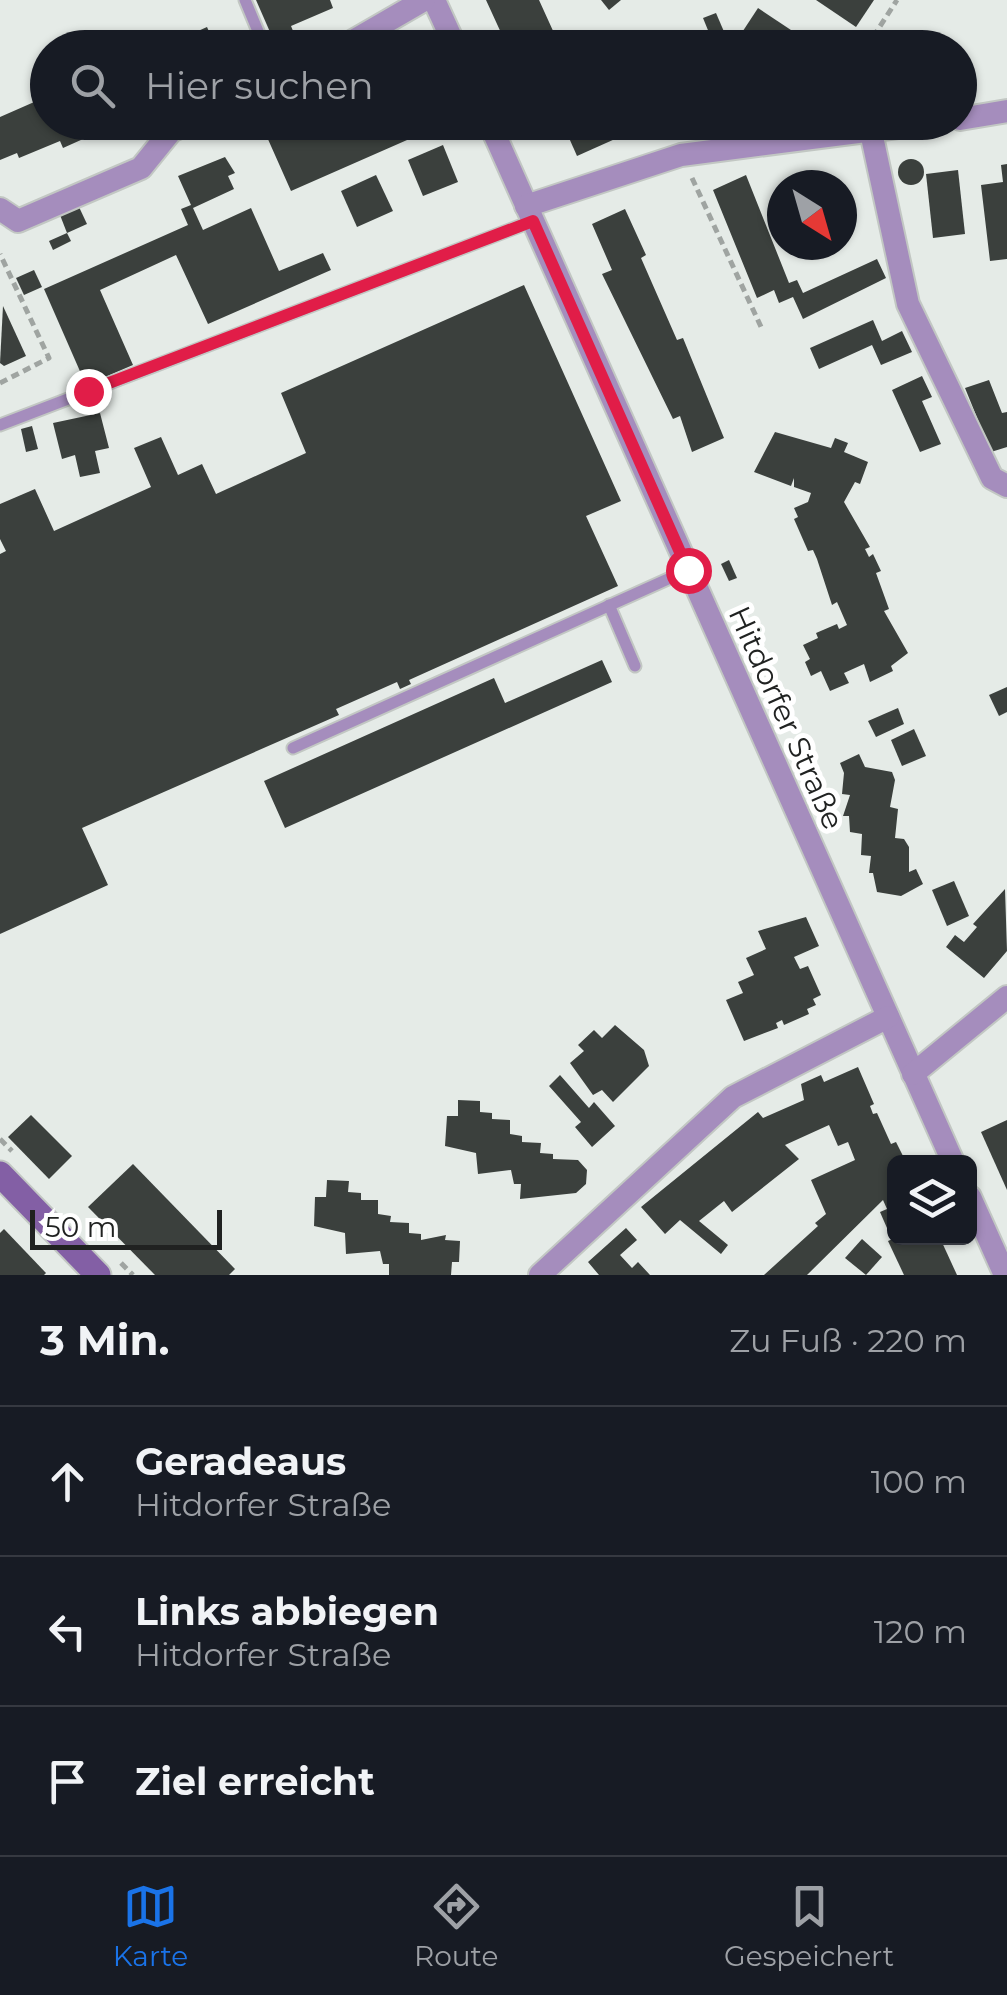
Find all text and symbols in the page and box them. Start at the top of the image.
search box [30,30,977,140]
icon: search [65,58,120,113]
text: Hier suchen [145,62,374,109]
north arrow [767,170,857,260]
route end [66,369,112,415]
route start [666,548,712,594]
street label: Hitdorfer Straße [721,601,852,835]
map controls [887,1155,977,1245]
button: layers [887,1155,977,1245]
scale bar [30,1205,222,1250]
text: 50 m [45,1210,116,1244]
text: 3 Min. [40,1314,170,1366]
text: Zu Fuß · 220 m [729,1321,967,1360]
text: Geradeaus [135,1438,346,1485]
icon: ahead [40,1454,95,1509]
text: 100 m [871,1462,967,1501]
text: Hitdorfer Straße [135,1485,391,1524]
text: Links abbiegen [135,1588,439,1635]
icon: left [40,1604,95,1659]
text: 120 m [874,1612,967,1651]
text: Hitdorfer Straße [135,1635,391,1674]
icon: arrive [40,1754,95,1809]
text: Ziel erreicht [135,1758,375,1805]
tab: Karte [113,1879,188,1973]
tab: Route [414,1879,498,1973]
tab: Gespeichert [724,1879,894,1973]

